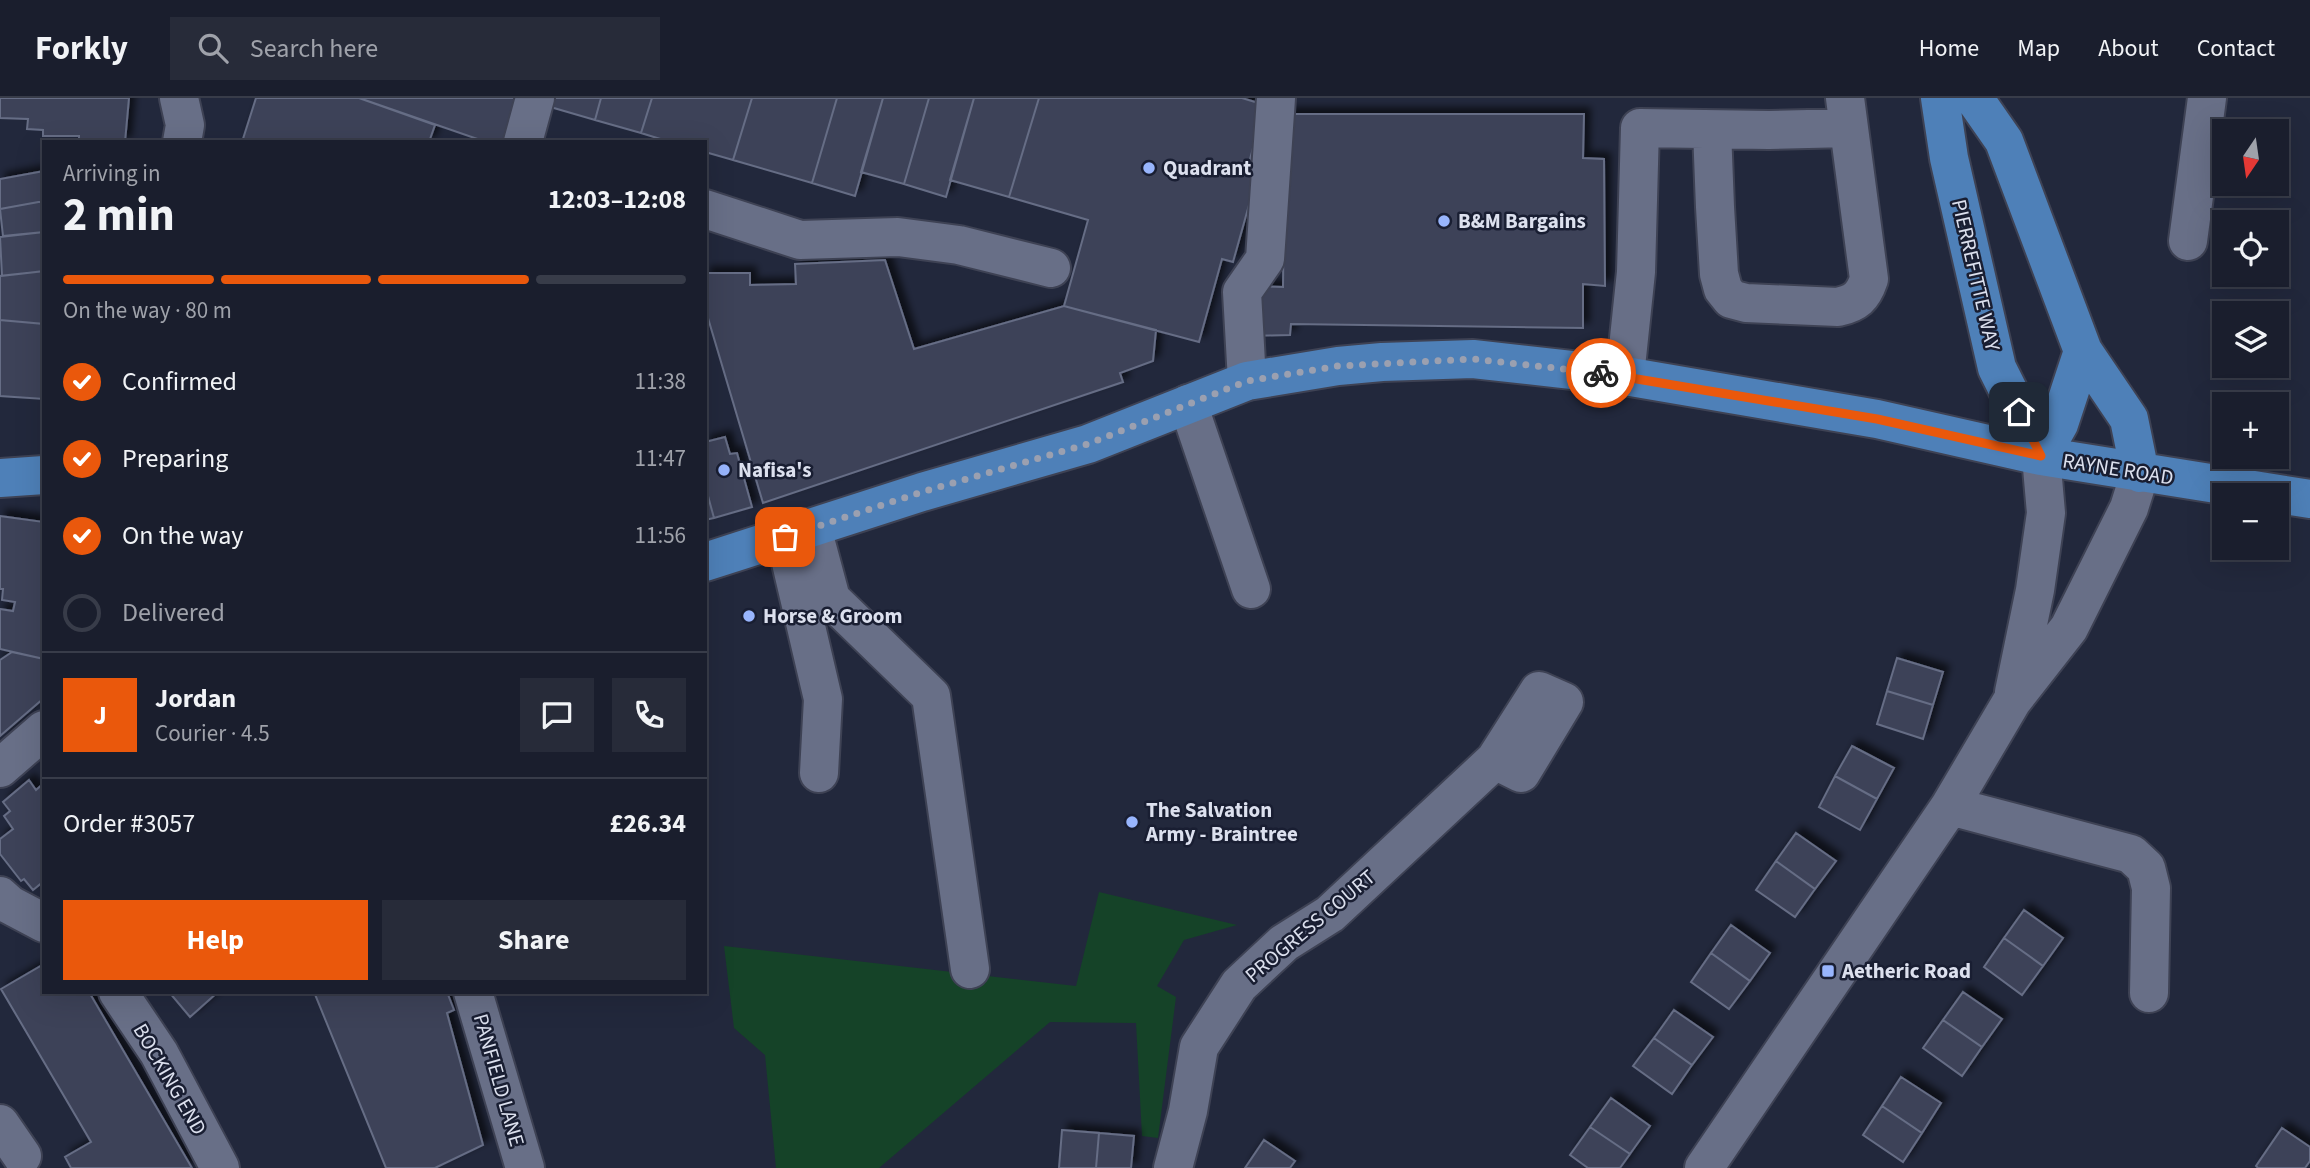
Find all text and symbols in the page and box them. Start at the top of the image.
search box [170,17,660,80]
text: Forkly [35,25,128,72]
icon: search [194,29,232,67]
text: Search here [250,30,378,67]
text: Home [1919,31,1979,66]
text: Map [2017,31,2060,66]
text: About [2098,31,2159,66]
text: Contact [2197,31,2275,66]
north arrow [2212,119,2289,196]
map controls [2212,119,2289,560]
place label: Quadrant [1163,153,1251,183]
text: Arriving in [63,157,161,190]
marker: Quadrant [1141,160,1157,176]
text: 12:03–12:08 [548,181,686,218]
text: 2 min [63,183,175,248]
street label: PIERREFITTE WAY [1944,196,2008,355]
place label: B&M Bargains [1458,206,1586,236]
button: locate [2212,210,2289,287]
marker: B&M Bargains [1436,213,1452,229]
text: On the way · 80 m [63,294,232,327]
button: layers [2212,301,2289,378]
courier [1566,338,1636,408]
icon: bike [1582,354,1620,392]
icon: check [63,363,101,401]
text: Confirmed [122,363,237,400]
text: 11:38 [635,365,686,398]
pin [1989,382,2049,442]
button: + [2212,392,2289,469]
icon: home [2000,393,2038,431]
icon: check [63,440,101,478]
text: Preparing [122,440,228,477]
text: 11:47 [635,442,686,475]
street label: RAYNE ROAD [2060,445,2176,493]
place label: Nafisa's [738,455,812,485]
marker: Nafisa's [716,462,732,478]
button: − [2212,483,2289,560]
pin [755,507,815,567]
icon: check [63,517,101,555]
text: On the way [122,517,243,554]
icon: bag [766,518,804,556]
text: 11:56 [635,519,686,552]
text: Delivered [122,594,225,631]
place label: Horse & Groom [763,601,902,631]
marker: Horse & Groom [741,608,757,624]
button: chat [520,678,594,752]
button: phone [612,678,686,752]
text: Jordan [155,680,236,717]
text: J [93,697,107,734]
text: Courier · 4.5 [155,717,270,750]
place label: The Salvation Army - Braintree [1145,795,1298,849]
text: Order #3057 [63,805,195,842]
text: £26.34 [610,805,686,842]
marker: The Salvation Army - Braintree [1124,814,1140,830]
street label: PROGRESS COURT [1238,862,1382,990]
button: Help [63,900,368,980]
button: Share [382,900,686,980]
place label: Aetheric Road [1841,956,1971,986]
marker: Aetheric Road [1820,963,1836,979]
street label: PANFIELD LANE [466,1010,532,1150]
street label: BOCKING END [126,1018,214,1140]

